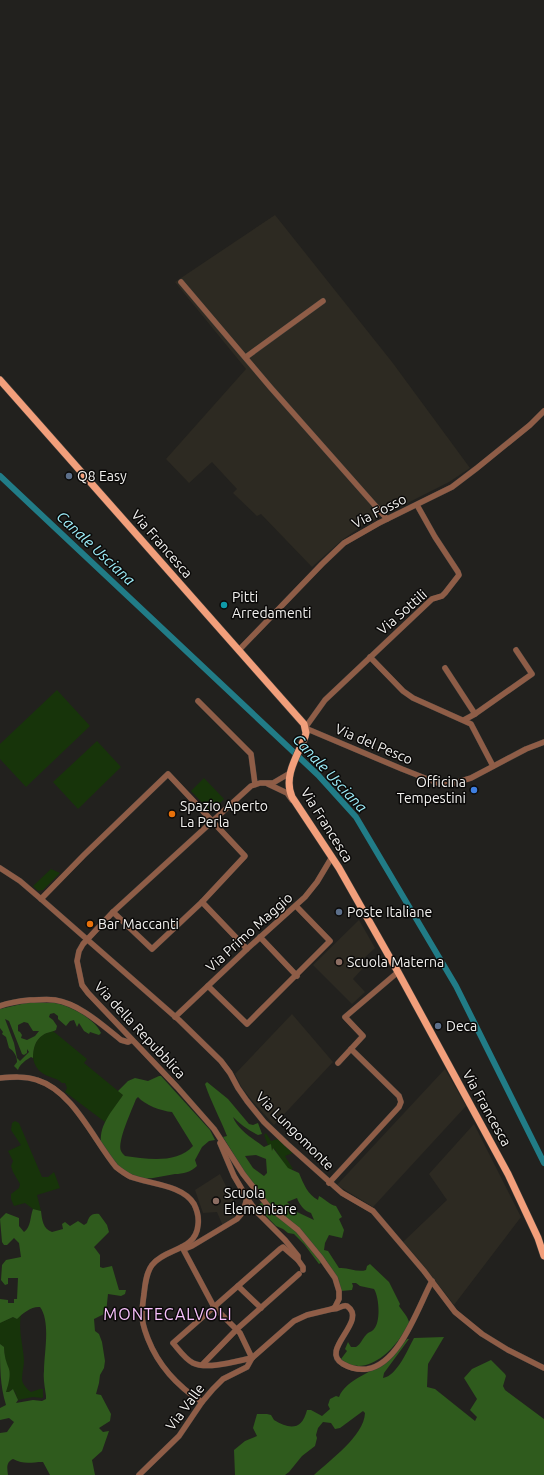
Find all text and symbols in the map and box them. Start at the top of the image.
place label: Q8 Easy [77,468,127,484]
marker: Q8 Easy [64,471,74,481]
street label: Via Fosso [349,490,409,532]
street label: Via Francesca [128,507,196,581]
water label: Canale Usciana [54,508,138,588]
street label: Via Sottili [374,586,430,638]
place label: Pitti Arredamenti [232,589,312,621]
marker: Pitti Arredamenti [219,600,229,610]
street label: Via del Pesco [333,721,415,767]
water label: Canale Usciana [290,731,370,815]
place label: Officina Tempestini [397,774,466,806]
street label: Via Francesca [298,785,356,865]
marker: Officina Tempestini [469,785,479,795]
place label: Spazio Aperto La Perla [180,798,268,830]
marker: Spazio Aperto La Perla [167,809,177,819]
street label: Via Primo Maggio [202,889,296,975]
place label: Poste Italiane [347,904,432,920]
marker: Poste Italiane [334,907,344,917]
place label: Bar Maccanti [98,916,179,932]
marker: Bar Maccanti [85,919,95,929]
place label: Scuola Materna [347,954,444,970]
marker: Scuola Materna [334,957,344,967]
street label: Via della Repubblica [91,978,189,1082]
place label: Deca [446,1018,477,1034]
marker: Deca [433,1021,443,1031]
street label: Via Francesca [459,1067,515,1149]
street label: Via Lungomonte [253,1089,337,1173]
place label: Scuola Elementare [224,1185,297,1217]
marker: Scuola Elementare [211,1196,221,1206]
district label: MONTECALVOLI [103,1305,233,1323]
street label: Via Valle [162,1381,208,1433]

